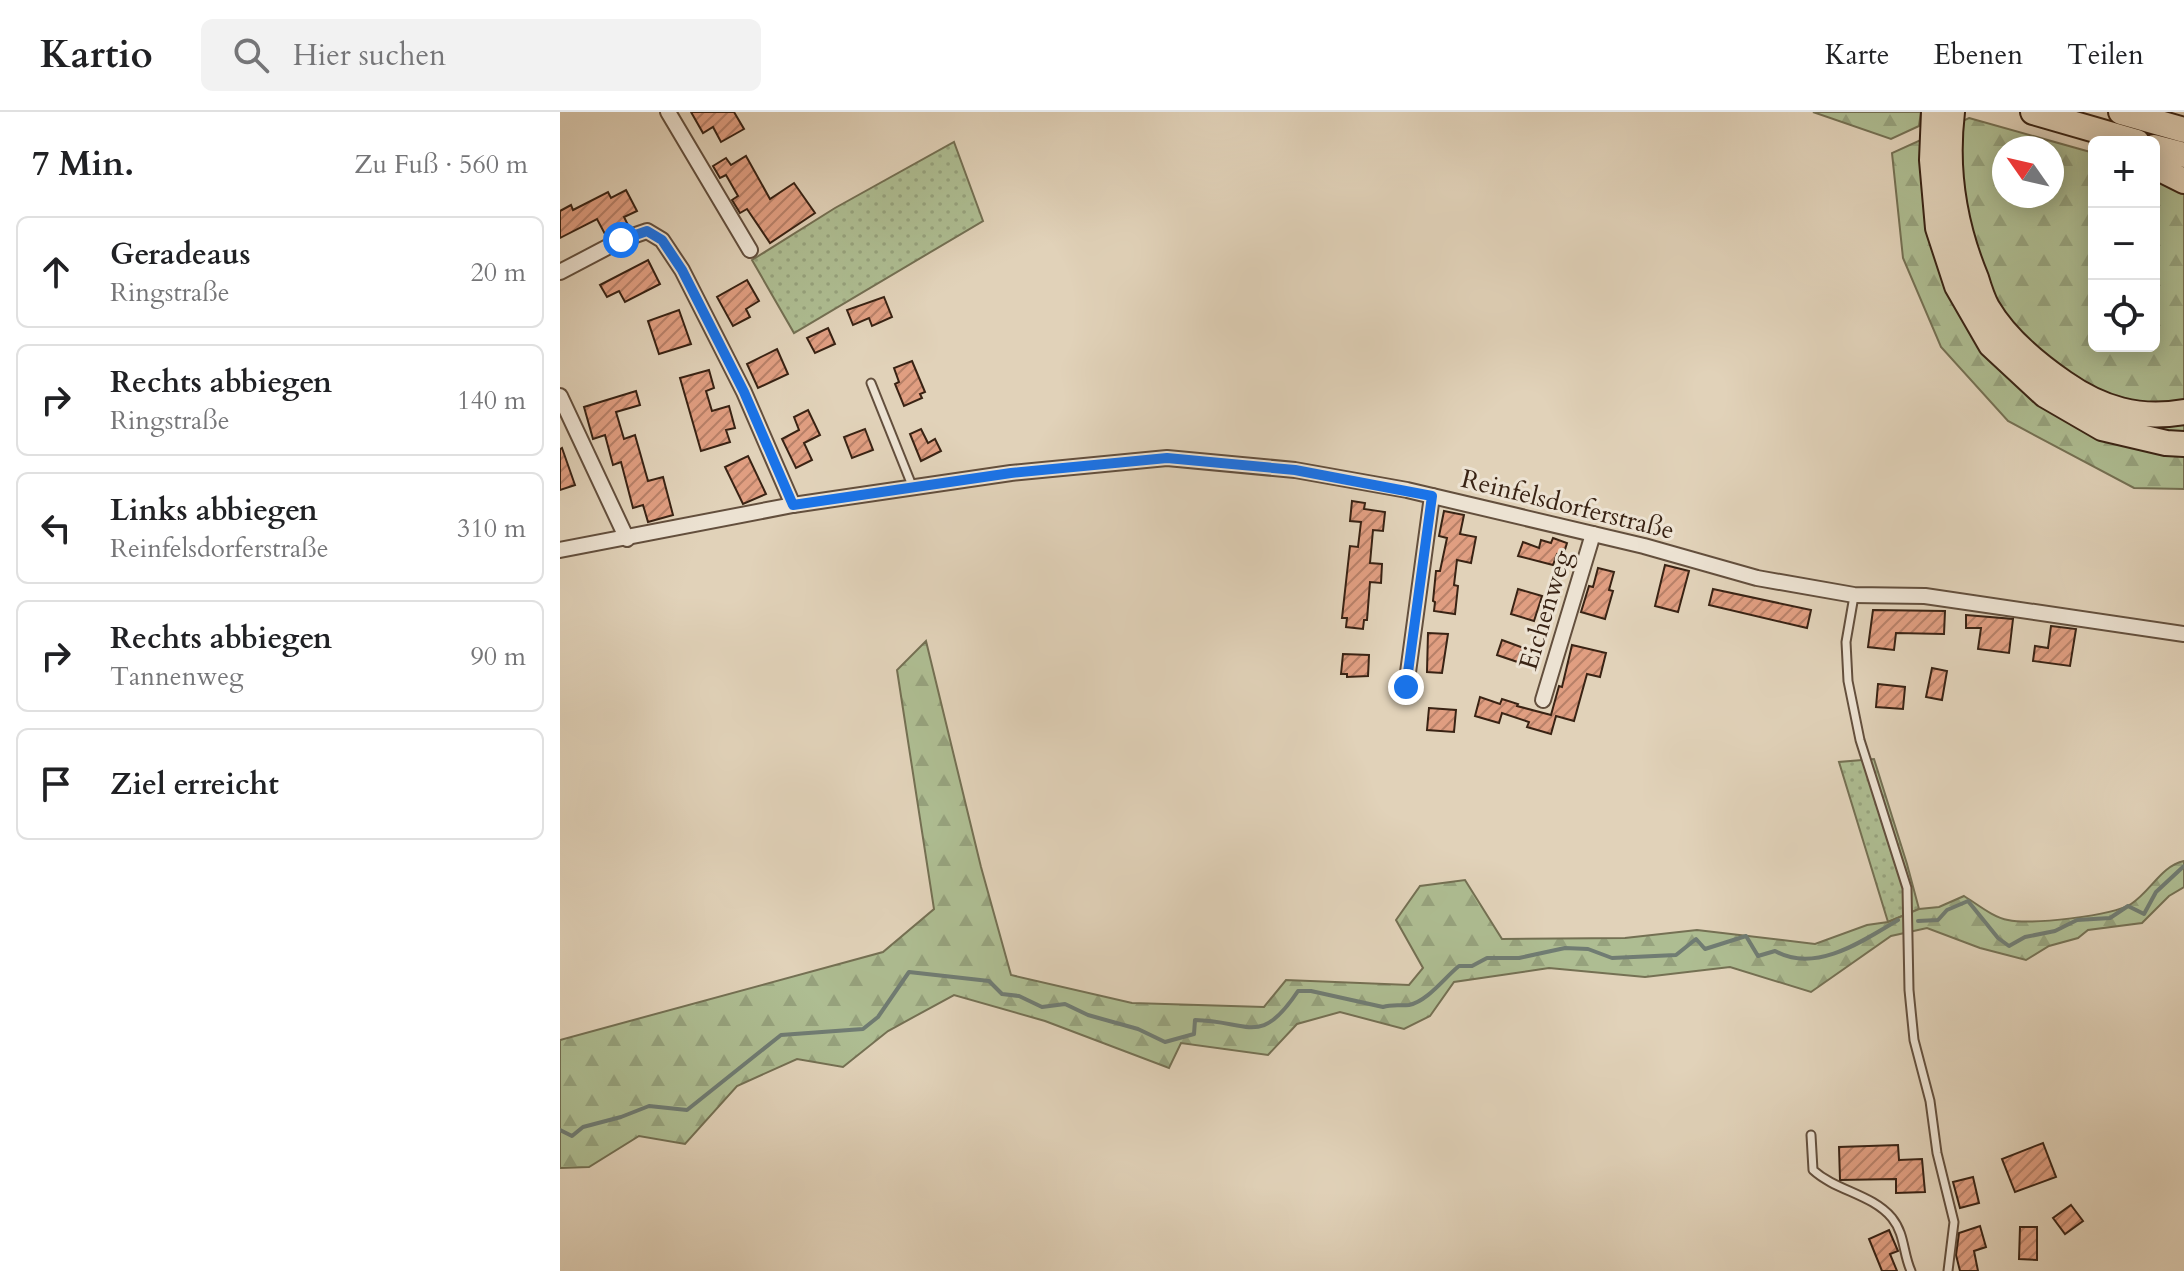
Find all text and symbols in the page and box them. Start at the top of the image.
search box [201,19,761,91]
text: Kartio [40,29,153,81]
icon: search [229,33,273,77]
text: Hier suchen [293,35,446,76]
text: Karte [1825,36,1890,74]
text: Ebenen [1934,36,2023,74]
text: Teilen [2067,36,2144,74]
north arrow [1992,136,2064,208]
map controls [2088,136,2160,352]
button: + [2088,136,2160,208]
text: 7 Min. [32,141,134,187]
text: Zu Fuß · 560 m [354,147,528,182]
button: − [2088,208,2160,280]
route start [603,222,639,258]
text: Geradeaus [110,234,251,275]
icon: ahead [34,250,78,294]
text: 20 m [470,255,526,290]
text: Ringstraße [110,275,230,310]
button: locate [2088,280,2160,352]
text: Rechts abbiegen [110,362,332,403]
icon: right [34,378,78,422]
text: 140 m [457,383,526,418]
text: Ringstraße [110,403,230,438]
street label: Reinfelsdorferstraße [1458,461,1678,548]
text: Links abbiegen [110,490,318,531]
icon: left [34,506,78,550]
text: 310 m [457,511,526,546]
text: Reinfelsdorferstraße [110,531,328,566]
street label: Eichenweg [1511,546,1580,674]
text: Rechts abbiegen [110,618,332,659]
icon: right [34,634,78,678]
text: 90 m [470,639,526,674]
text: Tannenweg [110,659,244,694]
route end [1388,669,1424,705]
icon: arrive [34,762,78,806]
text: Ziel erreicht [110,764,279,805]

